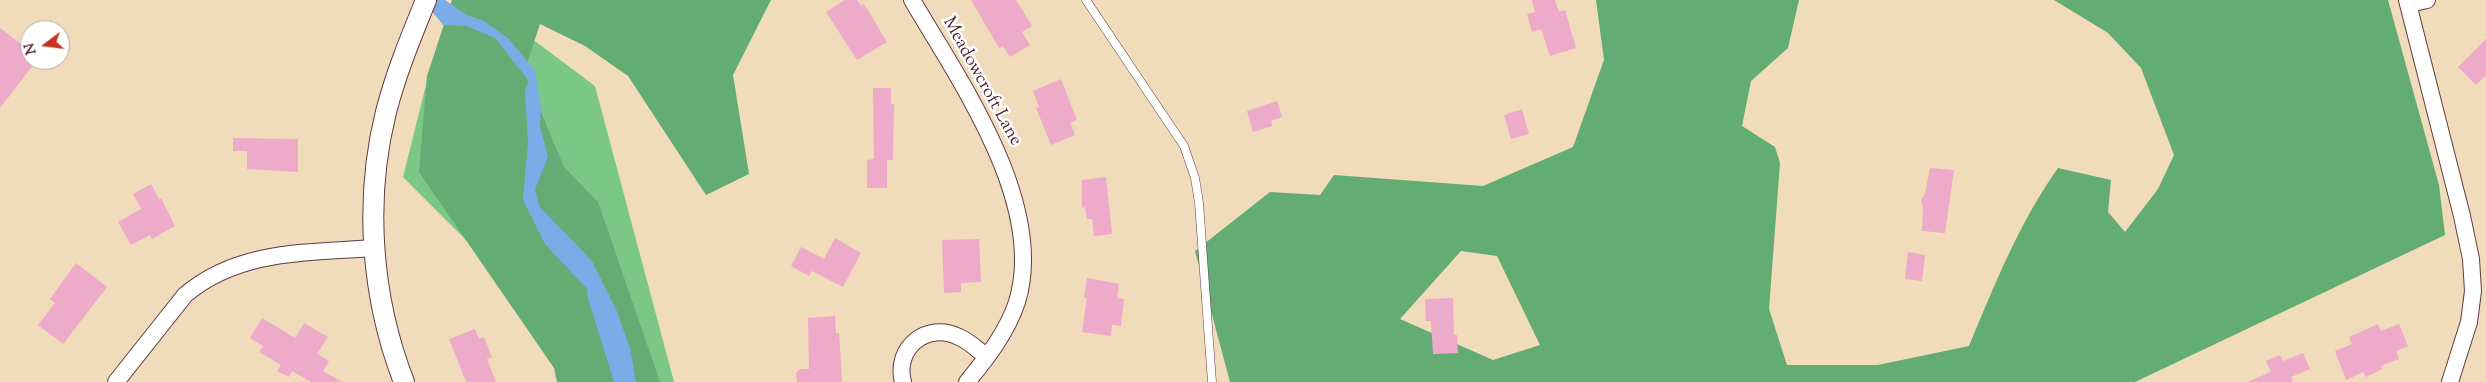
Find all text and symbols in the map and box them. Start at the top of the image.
street label: Meadowcroft Lane [937,14,1025,150]
north arrow [20,20,70,70]
text: N [20,41,43,57]

